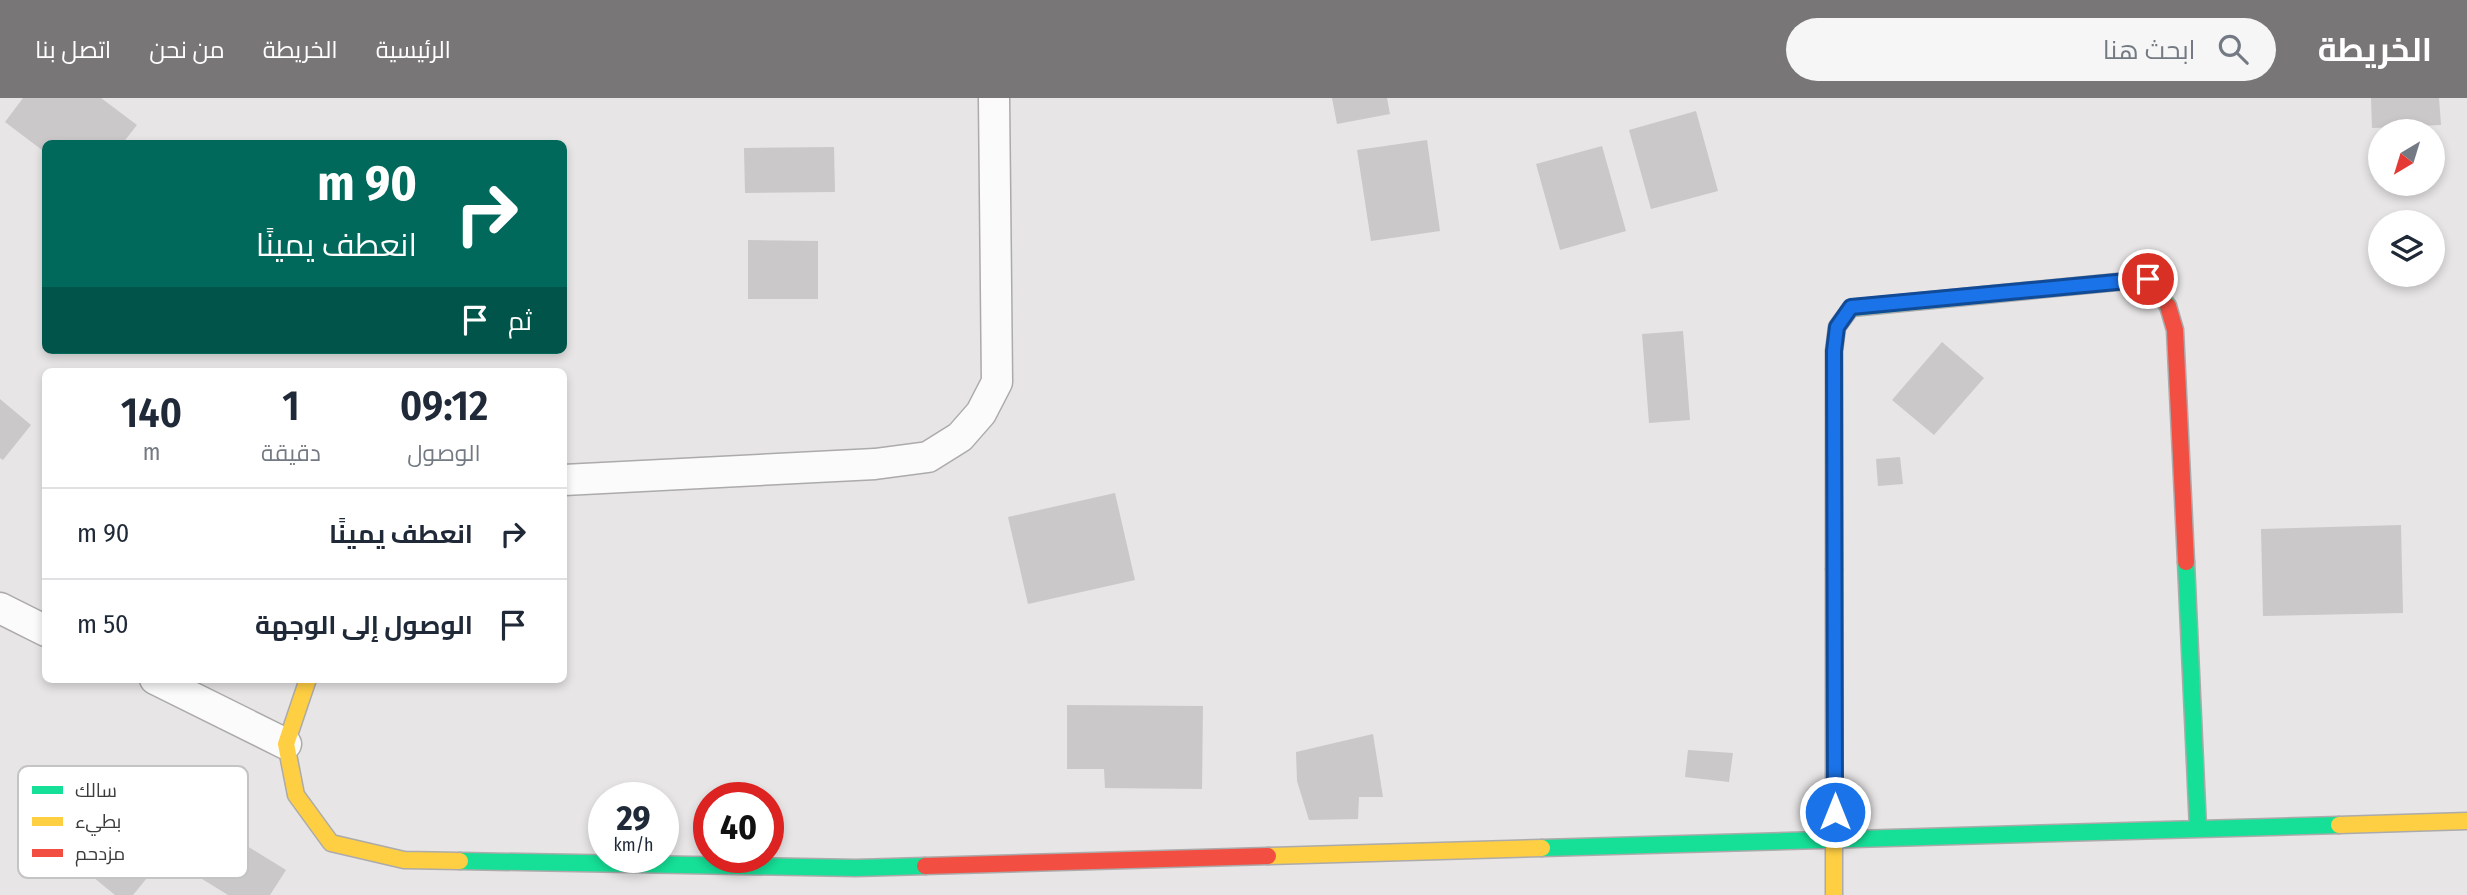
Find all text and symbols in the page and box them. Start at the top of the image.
search box [1786,18,2276,81]
icon: search [2214,30,2252,68]
text: الخريطة [2318,30,2432,70]
text: ابحث هنا [2103,35,2196,66]
text: اتصل بنا [35,36,111,64]
text: من نحن [149,36,225,64]
text: الخريطة [263,36,338,64]
text: الرئيسية [376,36,451,64]
north arrow [2368,119,2445,196]
map controls [2368,119,2445,287]
text: 90 m [317,154,417,213]
icon: right [441,168,532,259]
button: layers [2368,210,2445,287]
text: انعطف يمينًا [256,226,417,264]
pin [2118,249,2178,309]
icon: arrive [2129,260,2167,298]
icon: arrive [456,301,494,339]
text: ثم [508,306,532,337]
text: 1 [282,381,300,431]
text: 09:12 [400,381,488,431]
text: 140 [121,388,182,438]
text: m [143,438,160,466]
text: دقيقة [261,439,321,467]
text: الوصول [407,439,481,467]
icon: right [494,515,532,553]
text: 90 m [77,518,129,549]
text: انعطف يمينًا [329,519,473,550]
icon: arrive [494,606,532,644]
text: 50 m [77,609,129,640]
text: الوصول إلى الوجهة [255,610,473,641]
legend [18,766,248,878]
position arrow [1798,775,1872,849]
text: سالك [75,779,117,802]
speed limit sign: 40 [693,782,784,873]
text: 29 [616,797,651,839]
text: بطيء [75,810,121,836]
text: km/h [613,834,654,856]
text: مزدحم [75,842,125,867]

